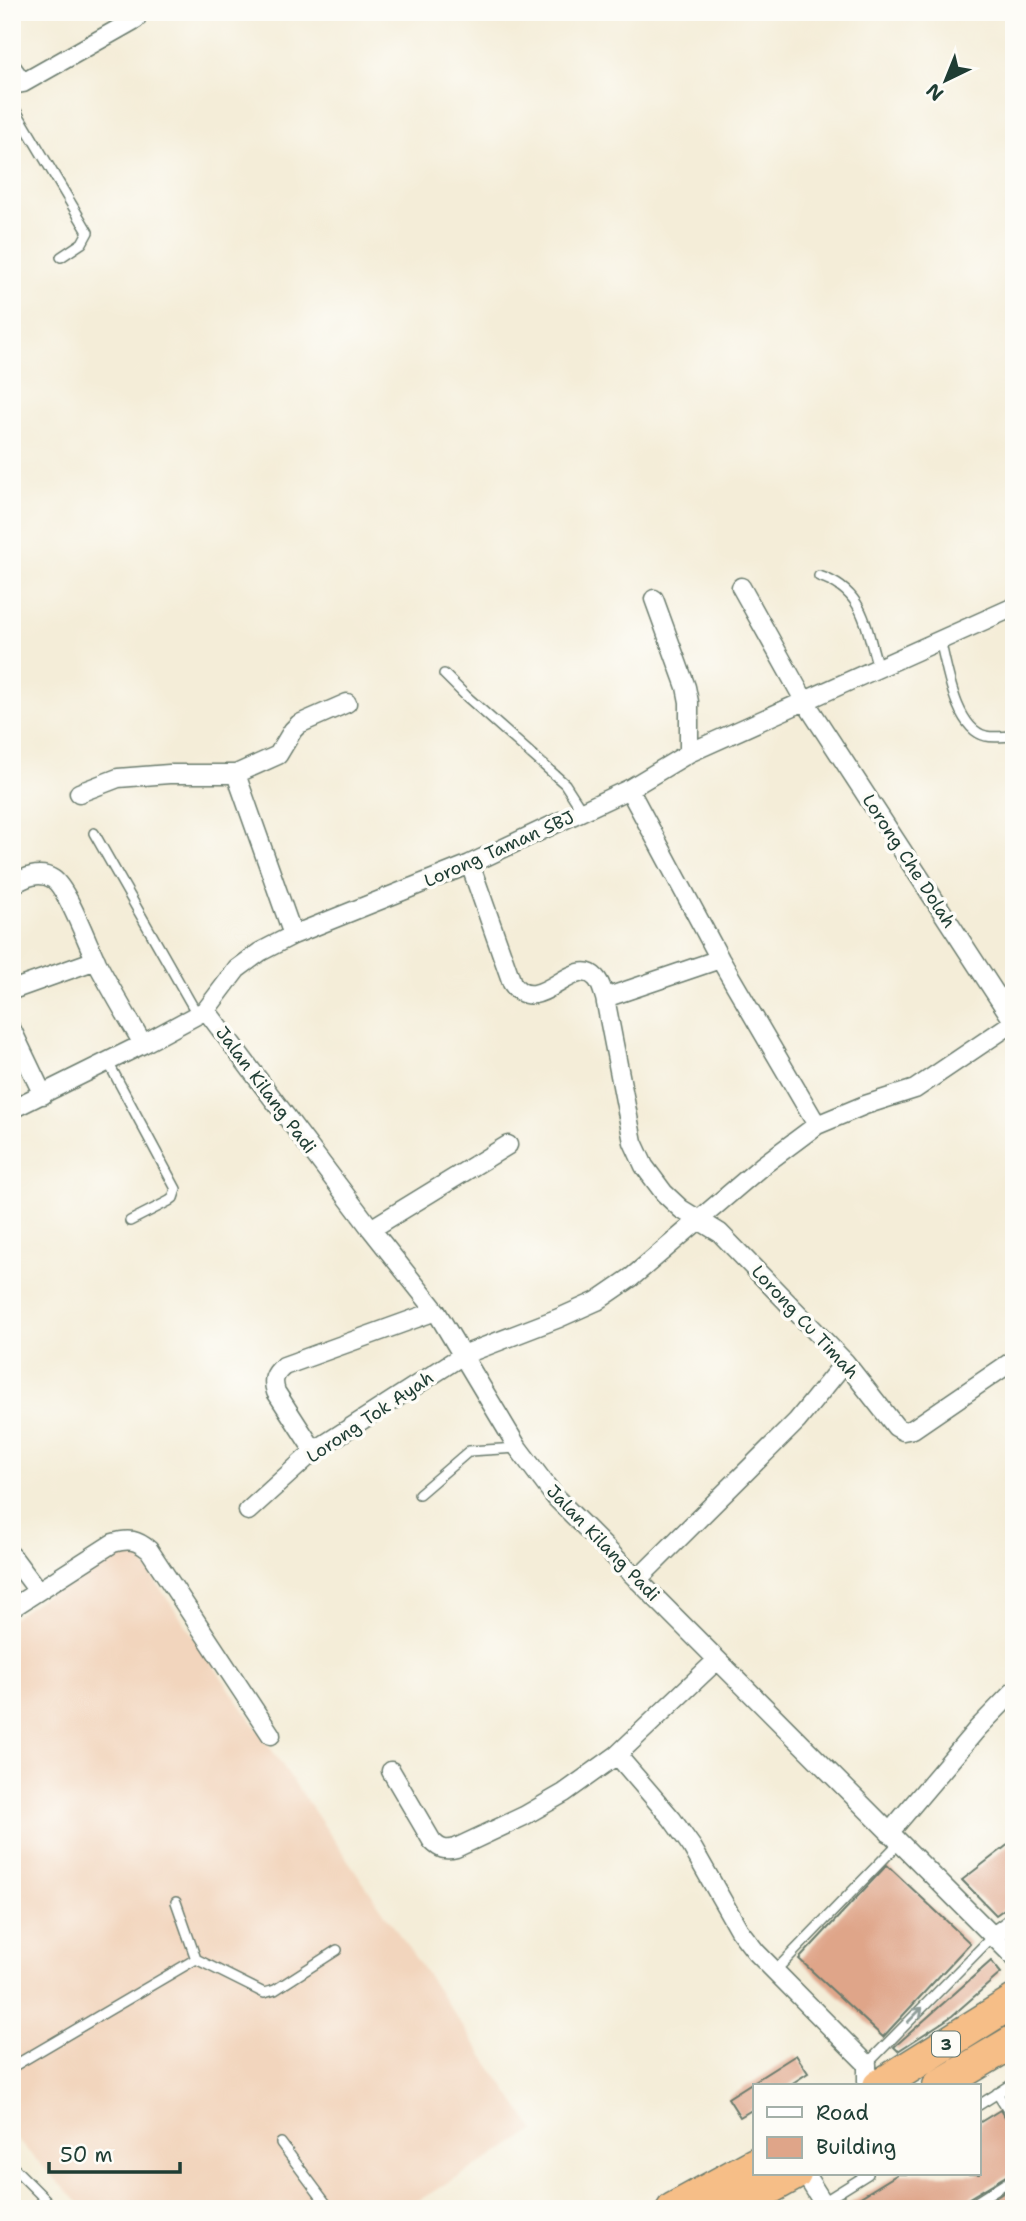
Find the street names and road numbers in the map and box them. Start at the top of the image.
street label: Lorong Che Dolah [857,789,961,933]
street label: Lorong Taman SBJ [420,805,578,893]
street label: Jalan Kilang Padi [210,1022,322,1158]
street label: Lorong Cu Timah [746,1260,864,1384]
street label: Lorong Tok Ayah [302,1366,438,1468]
street label: Jalan Kilang Padi [541,1479,665,1607]
road number: 3 [932,2032,960,2056]

